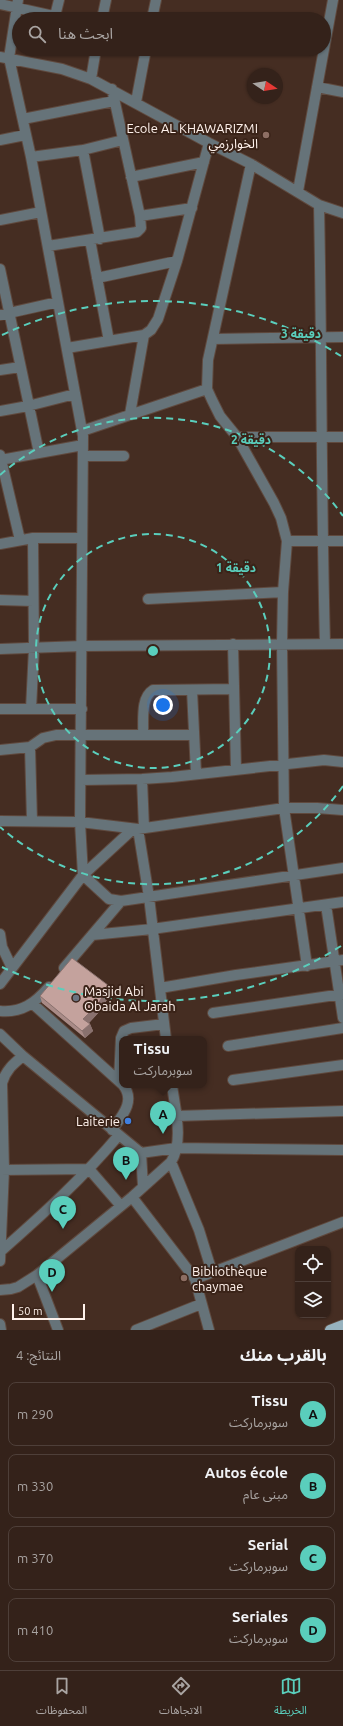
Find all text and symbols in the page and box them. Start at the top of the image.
search box [12,12,331,56]
icon: search [26,23,48,45]
text: ابحث هنا [58,25,113,42]
north arrow [247,68,283,104]
place label: Ecole AL KHAWARIZMI الخوارزمي [126,121,258,154]
marker: Ecole AL KHAWARIZMI الخوارزمي [261,130,271,140]
text: 3 دقيقة [281,327,321,341]
text: 2 دقيقة [231,433,271,447]
text: 1 دقيقة [216,561,256,575]
centre of rings [146,644,160,658]
your location [153,695,173,715]
place label: Masjid Abi Obaida Al Jarah [84,984,176,1013]
marker: Masjid Abi Obaida Al Jarah [71,993,81,1003]
popup [119,1036,207,1088]
text: Tissu [134,1040,170,1057]
text: سوبرماركت [134,1063,192,1077]
pin: A [150,1101,176,1134]
place label: Laiterie [76,1114,120,1128]
marker: Laiterie [123,1116,133,1126]
pin: B [113,1147,139,1180]
pin: C [50,1196,76,1229]
map controls [295,1246,331,1318]
button: locate [295,1246,331,1282]
pin: D [39,1259,65,1292]
place label: Bibliothèque chaymae [192,1264,267,1293]
marker: Bibliothèque chaymae [179,1273,189,1283]
button: layers [295,1282,331,1318]
scale bar [12,1302,85,1321]
text: 50 m [18,1305,42,1317]
text: بالقرب منك [240,1345,327,1364]
text: النتائج: 4 [16,1348,61,1362]
text: Tissu [251,1392,288,1409]
text: 290 m [17,1407,53,1421]
text: A [308,1407,318,1421]
text: سوبرماركت [229,1415,288,1429]
text: Autos école [205,1464,288,1481]
text: 330 m [17,1479,53,1493]
text: B [309,1479,317,1493]
text: مبنى عام [243,1487,288,1501]
text: Serial [248,1536,288,1553]
text: 370 m [17,1551,53,1565]
text: C [309,1551,317,1565]
text: سوبرماركت [229,1559,288,1573]
text: Seriales [232,1608,288,1625]
text: 410 m [17,1623,53,1637]
text: D [308,1623,318,1637]
text: سوبرماركت [229,1631,288,1645]
tab: المحفوظات [36,1675,87,1722]
tab: الاتجاهات [159,1675,202,1722]
tab: الخريطة [274,1675,307,1722]

